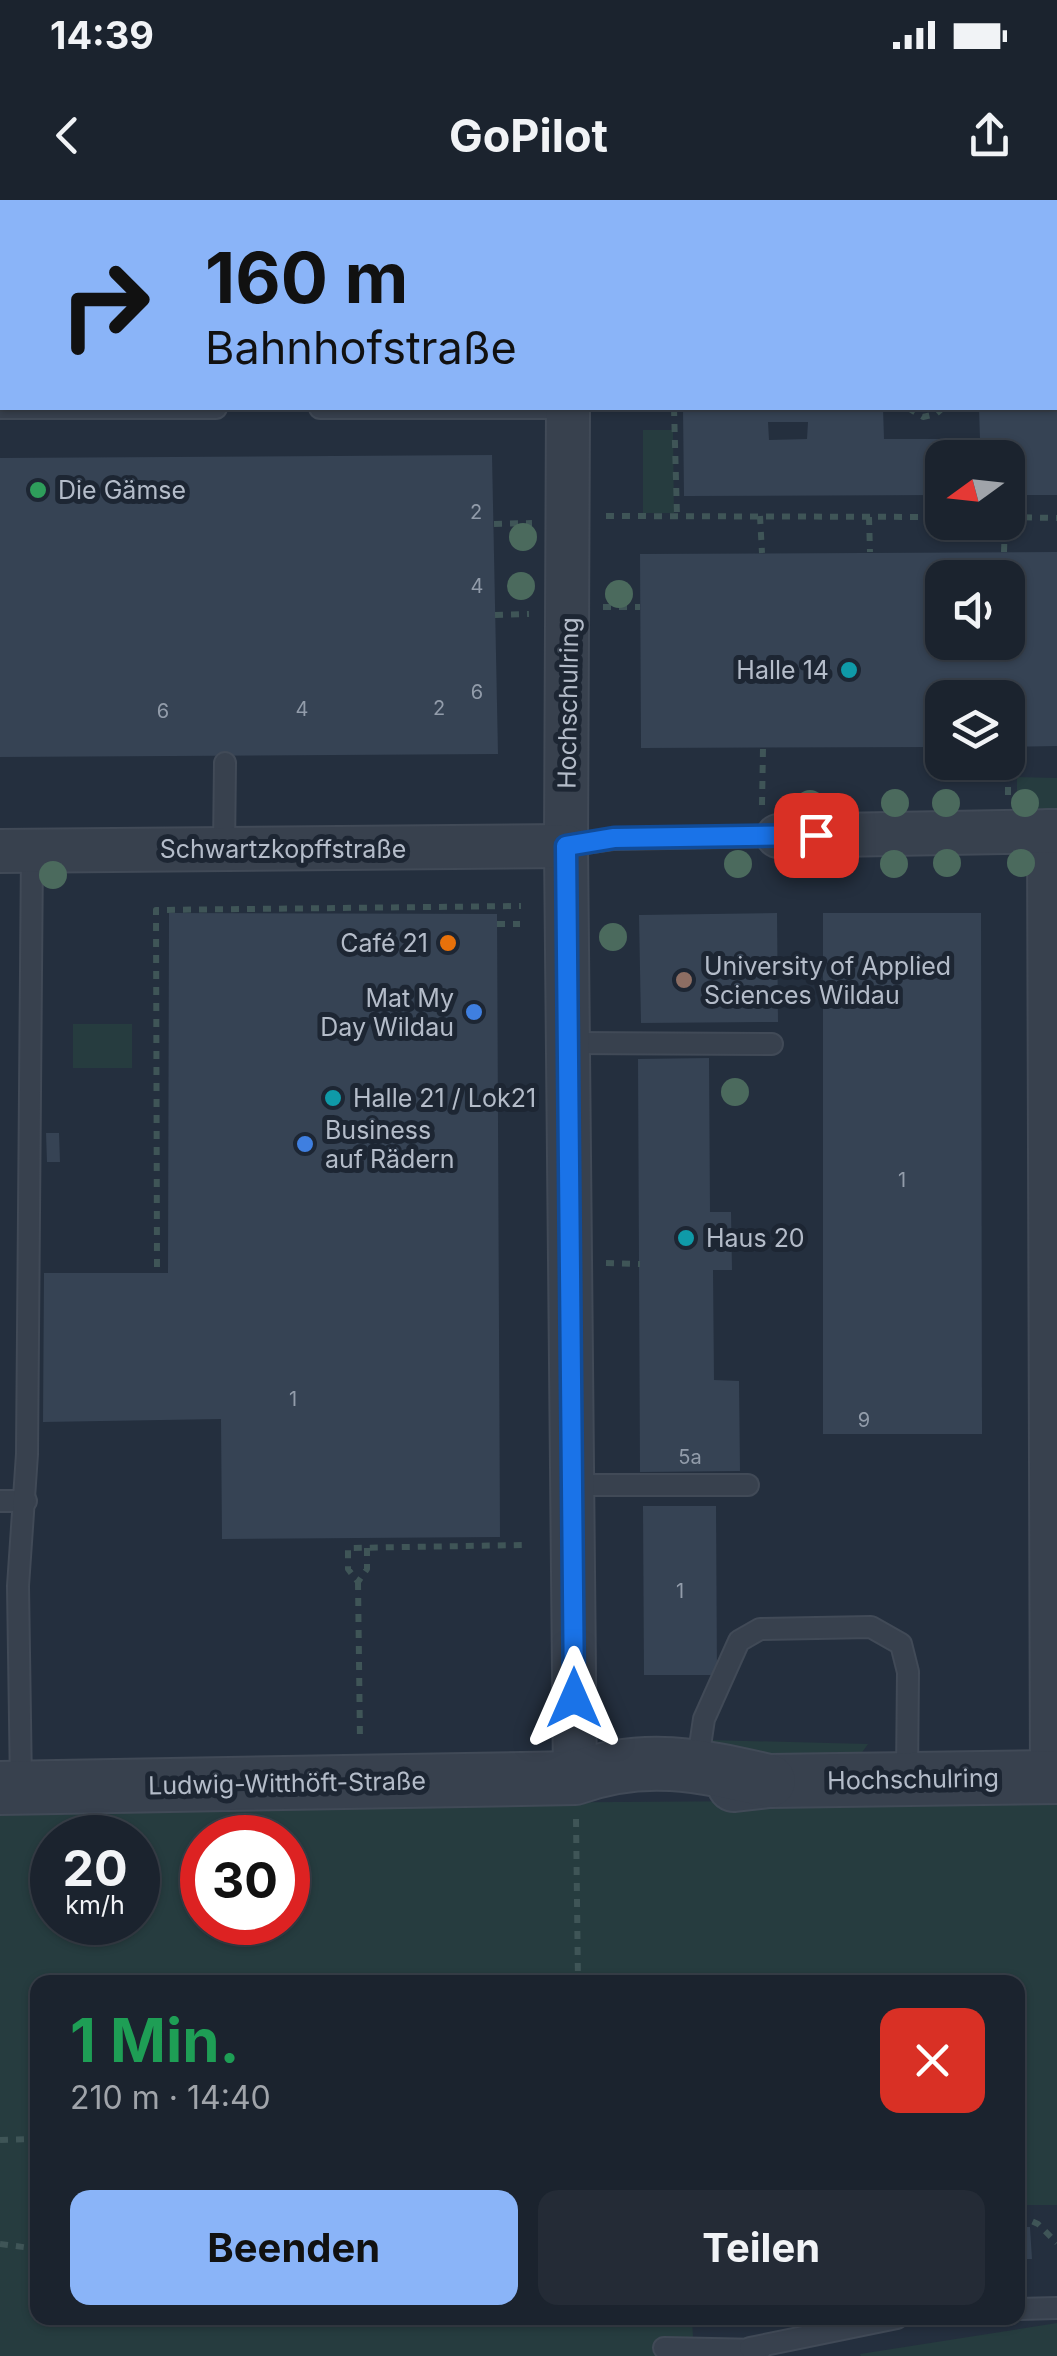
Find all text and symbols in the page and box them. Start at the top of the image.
text: 14:39 [50,12,154,58]
icon: back [40,108,95,163]
text: GoPilot [449,108,608,163]
icon: share [962,108,1017,163]
text: 160 m [205,235,408,320]
icon: right [40,240,170,370]
text: Bahnhofstraße [205,320,517,375]
north arrow [925,440,1025,540]
map controls [925,440,1025,780]
place label: Die Gämse [58,475,186,505]
marker: Die Gämse [27,479,49,501]
house number: 2 [470,500,482,524]
button: sound [925,560,1025,660]
house number: 4 [471,574,483,598]
street label: Hochschulring [552,617,584,789]
place label: Halle 14 [736,655,829,685]
marker: Halle 14 [838,659,860,681]
house number: 6 [471,680,483,704]
button: layers [925,680,1025,780]
house number: 2 [433,696,445,720]
house number: 4 [296,697,308,721]
house number: 6 [157,699,169,723]
pin [774,793,859,878]
icon: arrive [789,808,844,863]
street label: Schwartzkopffstraße [160,834,406,864]
place label: Café 21 [340,928,428,958]
marker: Café 21 [437,932,459,954]
place label: University of Applied Sciences Wildau [704,951,951,1010]
marker: University of Applied Sciences Wildau [673,969,695,991]
place label: Mat My Day Wildau [320,983,454,1042]
marker: Mat My Day Wildau [463,1001,485,1023]
place label: Halle 21 / Lok21 [353,1083,536,1113]
marker: Halle 21 / Lok21 [322,1087,344,1109]
place label: Business auf Rädern [325,1115,455,1174]
marker: Business auf Rädern [294,1133,316,1155]
house number: 1 [898,1168,906,1192]
place label: Haus 20 [706,1223,805,1253]
marker: Haus 20 [675,1227,697,1249]
house number: 1 [289,1387,297,1411]
house number: 9 [858,1408,870,1432]
house number: 5a [678,1445,702,1469]
house number: 1 [676,1579,684,1603]
position arrow [522,1646,626,1750]
street label: Hochschulring [827,1763,999,1795]
street label: Ludwig-Witthöft-Straße [148,1766,426,1800]
speed limit sign: 30 [180,1815,310,1945]
text: 20 [62,1838,128,1898]
text: km/h [65,1890,125,1920]
text: 1 Min. [70,2004,240,2076]
button: close [880,2008,985,2113]
text: 210 m · 14:40 [70,2078,271,2117]
button: Beenden [70,2190,518,2305]
button: Teilen [538,2190,985,2305]

